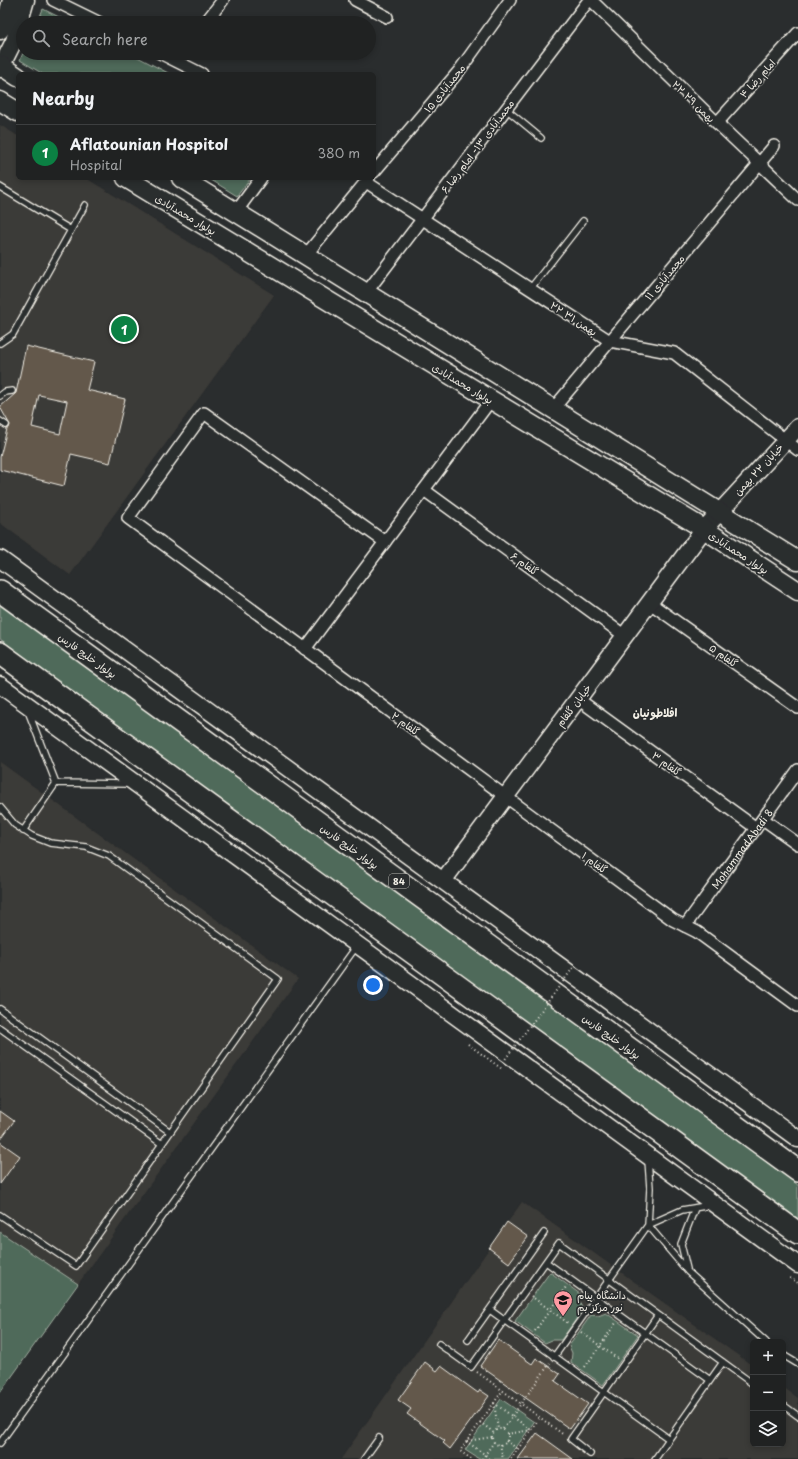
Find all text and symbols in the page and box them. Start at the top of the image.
search box [16,16,376,60]
icon: search [30,27,52,49]
text: Search here [62,27,148,50]
street label: امام رضا ۴ [736,55,779,101]
street label: محمدآبادی ۱۵ [420,60,468,115]
street label: ۲۲ بهمن ۲۹ [669,77,719,125]
text: Nearby [32,85,94,111]
street label: محمدآبادی ۱۳- امام رضا ۶ [437,96,518,197]
text: Aflatounian Hospitol [70,132,228,155]
text: 1 [42,143,48,162]
text: 380 m [317,143,360,162]
text: Hospital [70,155,122,174]
street label: بولوار محمدآبادی [152,190,219,239]
street label: محمدآبادی ۱۱ [641,251,688,303]
street label: ۲۲ بهمن ۳۱ [548,297,601,339]
pin: 1 [111,314,137,344]
street label: بولوار محمدآبادی [429,359,496,408]
street label: خیابان ۲۲ بهمن [730,440,786,498]
street label: بولوار محمدآبادی [706,527,772,578]
street label: گلفام ۶ [507,548,542,579]
street label: بولوار خلیج فارس [55,629,120,682]
street label: گلفام ۵ [706,640,741,671]
street label: خیابان گلفام [552,680,595,730]
district label: افلاطونیان [633,704,677,721]
street label: گلفام ۲ [388,708,423,739]
street label: گلفام ۳ [649,747,685,780]
street label: MohammadAbadi 8 [707,805,775,891]
street label: بولوار خلیج فارس [317,820,382,873]
street label: گلفام ۱ [578,848,611,877]
road number: 84 [389,874,409,888]
your location [363,975,383,995]
street label: بولوار خلیج فارس [579,1010,644,1063]
place label: دانشگاه پیام نور مرکز بم [577,1287,626,1315]
school or university icon: دانشگاه پیام نور مرکز بم [552,1289,574,1317]
map controls [750,1339,786,1447]
button: + [750,1339,786,1375]
button: − [750,1375,786,1411]
button: layers [750,1411,786,1447]

